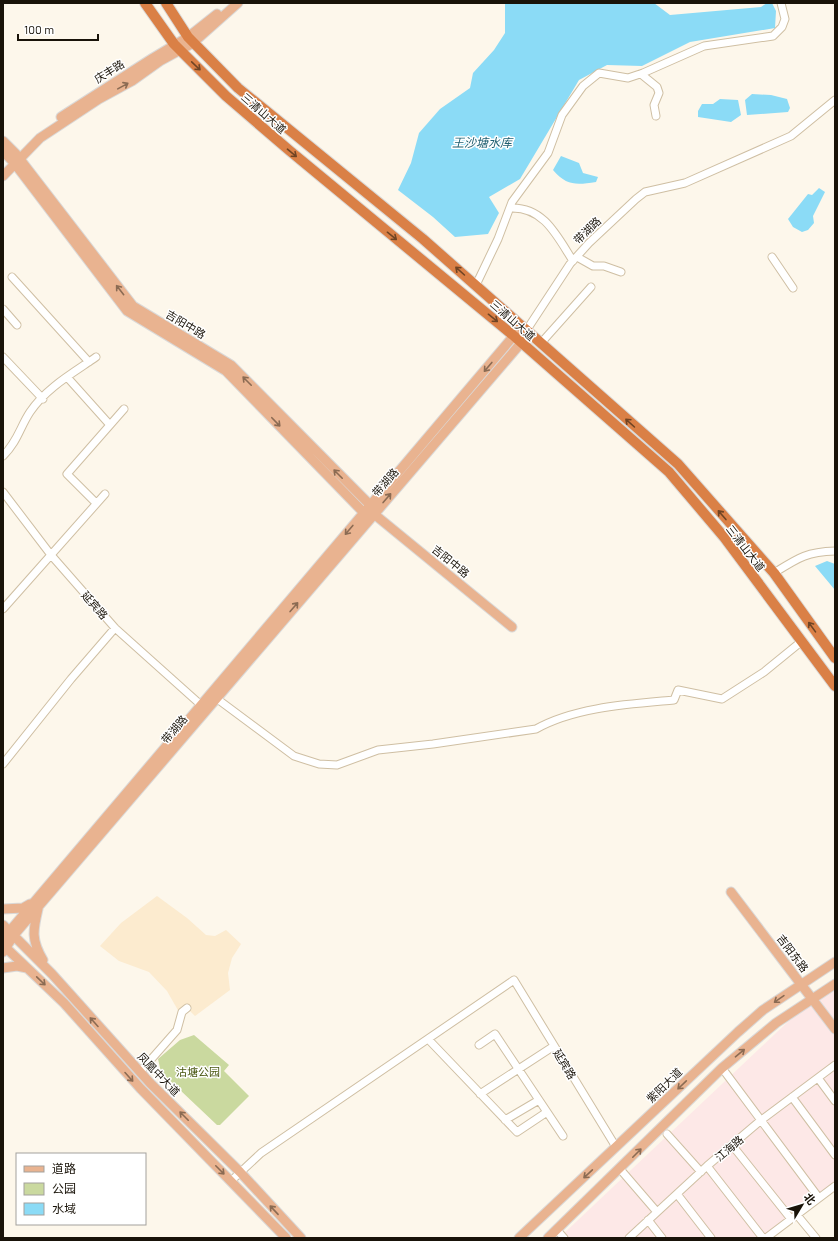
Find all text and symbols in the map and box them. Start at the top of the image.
scale bar [18,16,98,42]
text: 100 m [24,22,54,36]
street label: 庆丰路 [92,57,126,85]
one-way arrow [191,61,201,71]
one-way arrow [117,82,129,89]
street label: 三清山大道 [239,90,289,136]
water label: 王沙塘水库 [452,135,514,149]
one-way arrow [287,148,297,157]
street label: 带湖路 [571,214,603,246]
one-way arrow [387,231,398,240]
one-way arrow [455,267,465,276]
one-way arrow [116,284,124,295]
street label: 三清山大道 [488,297,538,343]
street label: 吉阳中路 [164,307,208,341]
one-way arrow [487,314,498,323]
one-way arrow [483,362,492,372]
one-way arrow [242,376,252,386]
one-way arrow [271,417,280,427]
one-way arrow [625,418,636,427]
street label: 带湖路 [369,465,401,499]
one-way arrow [334,469,343,479]
one-way arrow [383,493,392,503]
one-way arrow [718,510,727,520]
street label: 三清山大道 [724,522,768,574]
one-way arrow [345,525,354,536]
street label: 吉阳中路 [430,542,472,580]
street label: 延宾路 [79,588,111,622]
one-way arrow [289,602,298,613]
one-way arrow [808,621,816,632]
street label: 带湖路 [158,712,190,746]
street label: 吉阳东路 [775,932,811,974]
one-way arrow [36,976,46,986]
one-way arrow [774,995,785,1003]
one-way arrow [90,1017,99,1027]
street label: 延宾路 [551,1047,579,1081]
one-way arrow [735,1049,746,1058]
street label: 凤凰中大道 [135,1050,183,1098]
park label: 沽塘公园 [176,1065,220,1078]
street label: 紫阳大道 [644,1065,684,1105]
one-way arrow [125,1071,134,1082]
one-way arrow [677,1080,687,1090]
one-way arrow [179,1111,188,1121]
street label: 江海路 [712,1132,746,1164]
one-way arrow [632,1148,642,1158]
legend [16,1153,146,1225]
text: 道路 [52,1161,76,1175]
one-way arrow [215,1165,225,1175]
one-way arrow [583,1169,593,1178]
text: 公园 [52,1181,76,1195]
north arrow [782,1185,822,1225]
text: 北 [802,1190,819,1207]
text: 水域 [52,1201,76,1215]
one-way arrow [270,1205,279,1215]

